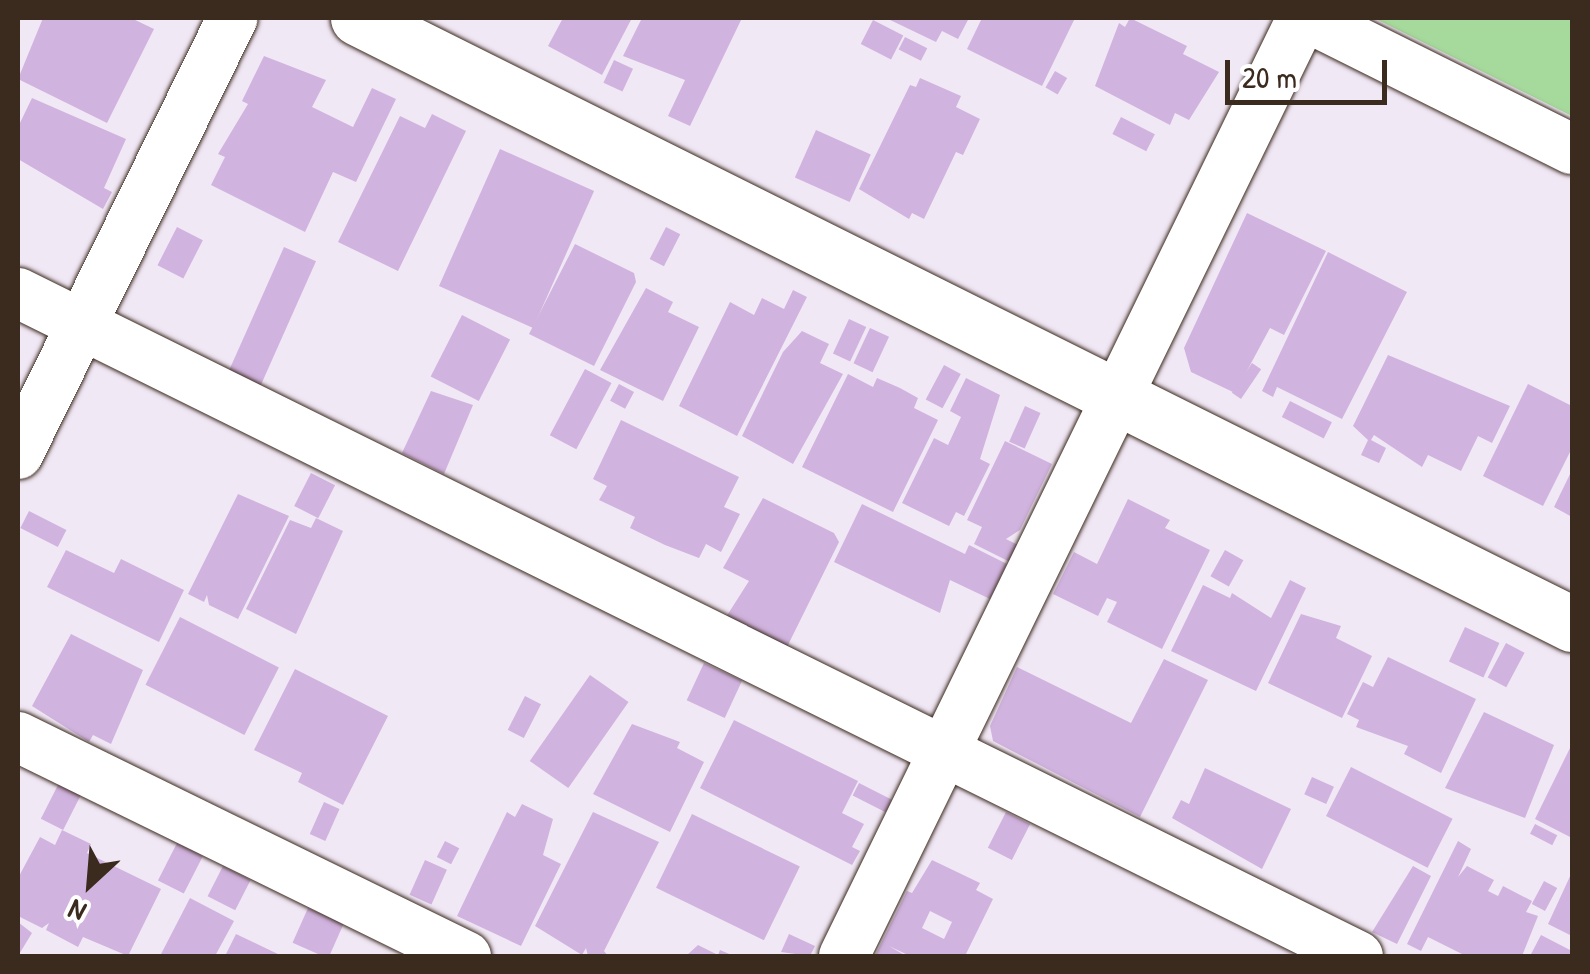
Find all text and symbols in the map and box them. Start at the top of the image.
scale bar [1230,40,1392,102]
text: 20 m [1242,57,1297,97]
north arrow [40,834,140,934]
text: N [62,891,92,931]

